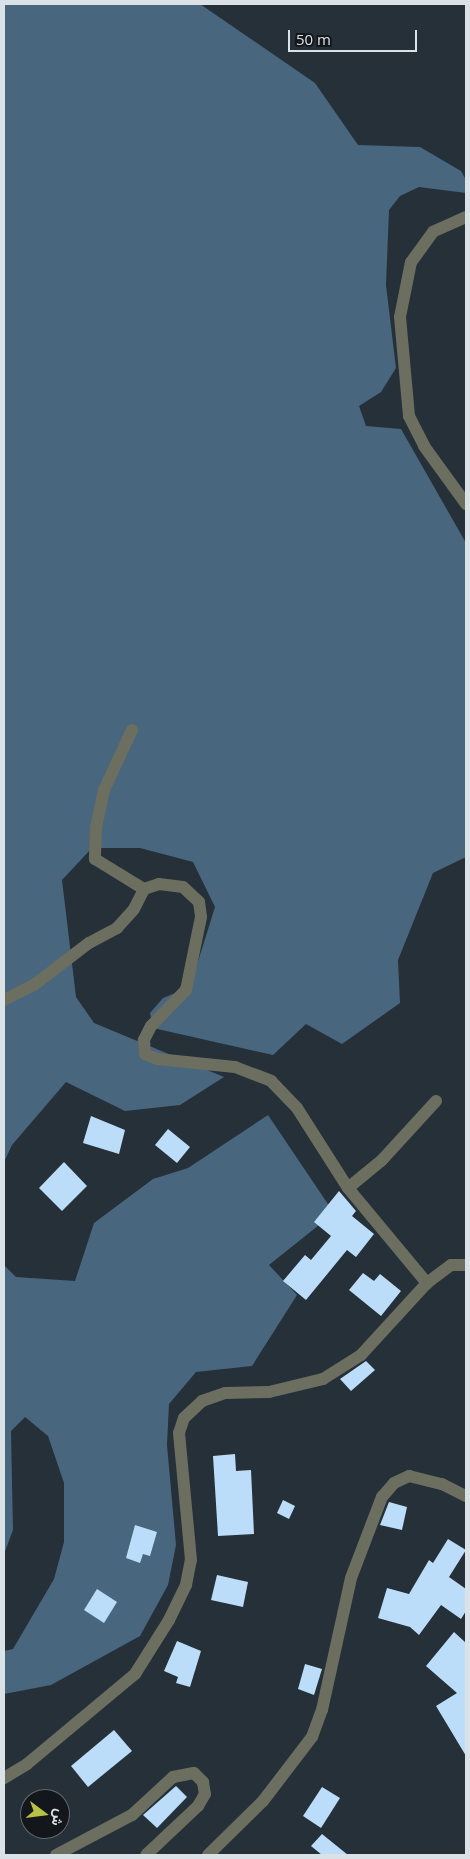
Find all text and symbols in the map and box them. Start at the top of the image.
scale bar [290,20,419,52]
text: 50 m [296,29,331,49]
north arrow [20,1789,70,1839]
text: ش [48,1807,70,1828]

